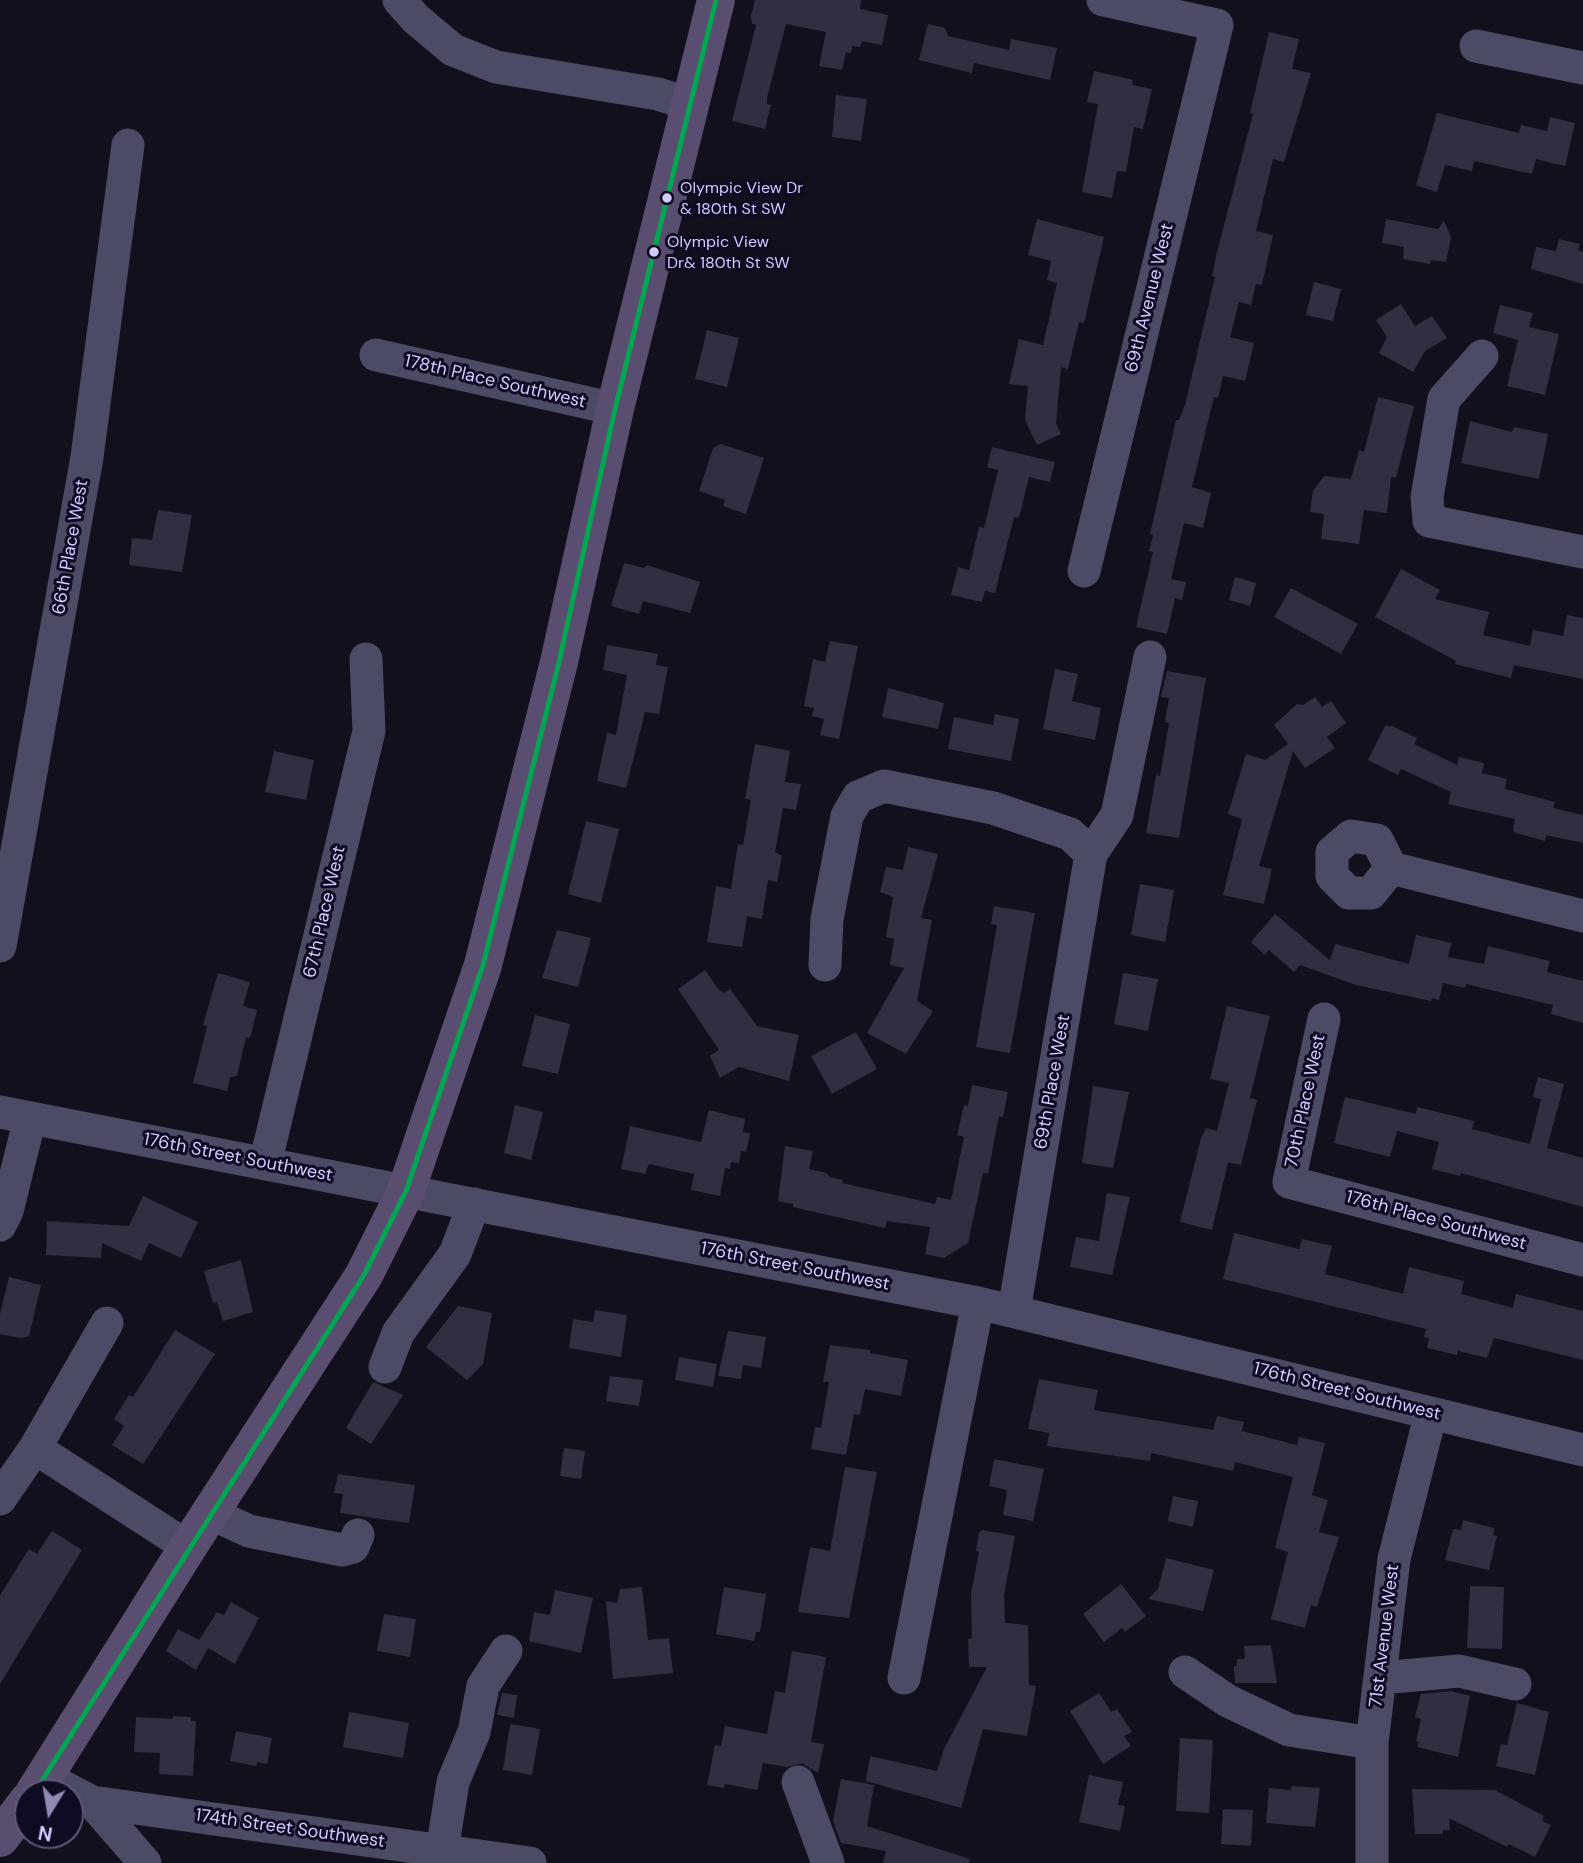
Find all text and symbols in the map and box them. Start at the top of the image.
place label: Olympic View Dr & 180th St SW [680,179,803,217]
marker: Olympic View Dr & 180th St SW [660,191,674,205]
street label: 69th Avenue West [1121,221,1179,375]
place label: Olympic View Dr& 180th St SW [667,233,790,271]
marker: Olympic View Dr& 180th St SW [647,245,661,259]
street label: 178th Place Southwest [402,351,588,413]
street label: 66th Place West [48,478,94,616]
street label: 67th Place West [299,844,351,980]
street label: 69th Place West [1031,1013,1075,1151]
street label: 70th Place West [1281,1032,1331,1170]
street label: 176th Street Southwest [142,1129,334,1187]
street label: 176th Place Southwest [1343,1187,1529,1255]
street label: 176th Street Southwest [699,1238,891,1296]
street label: 176th Street Southwest [1251,1358,1443,1426]
street label: 71st Avenue West [1365,1563,1405,1709]
north arrow [14,1779,84,1849]
street label: 174th Street Southwest [194,1805,386,1853]
text: N [36,1820,54,1847]

